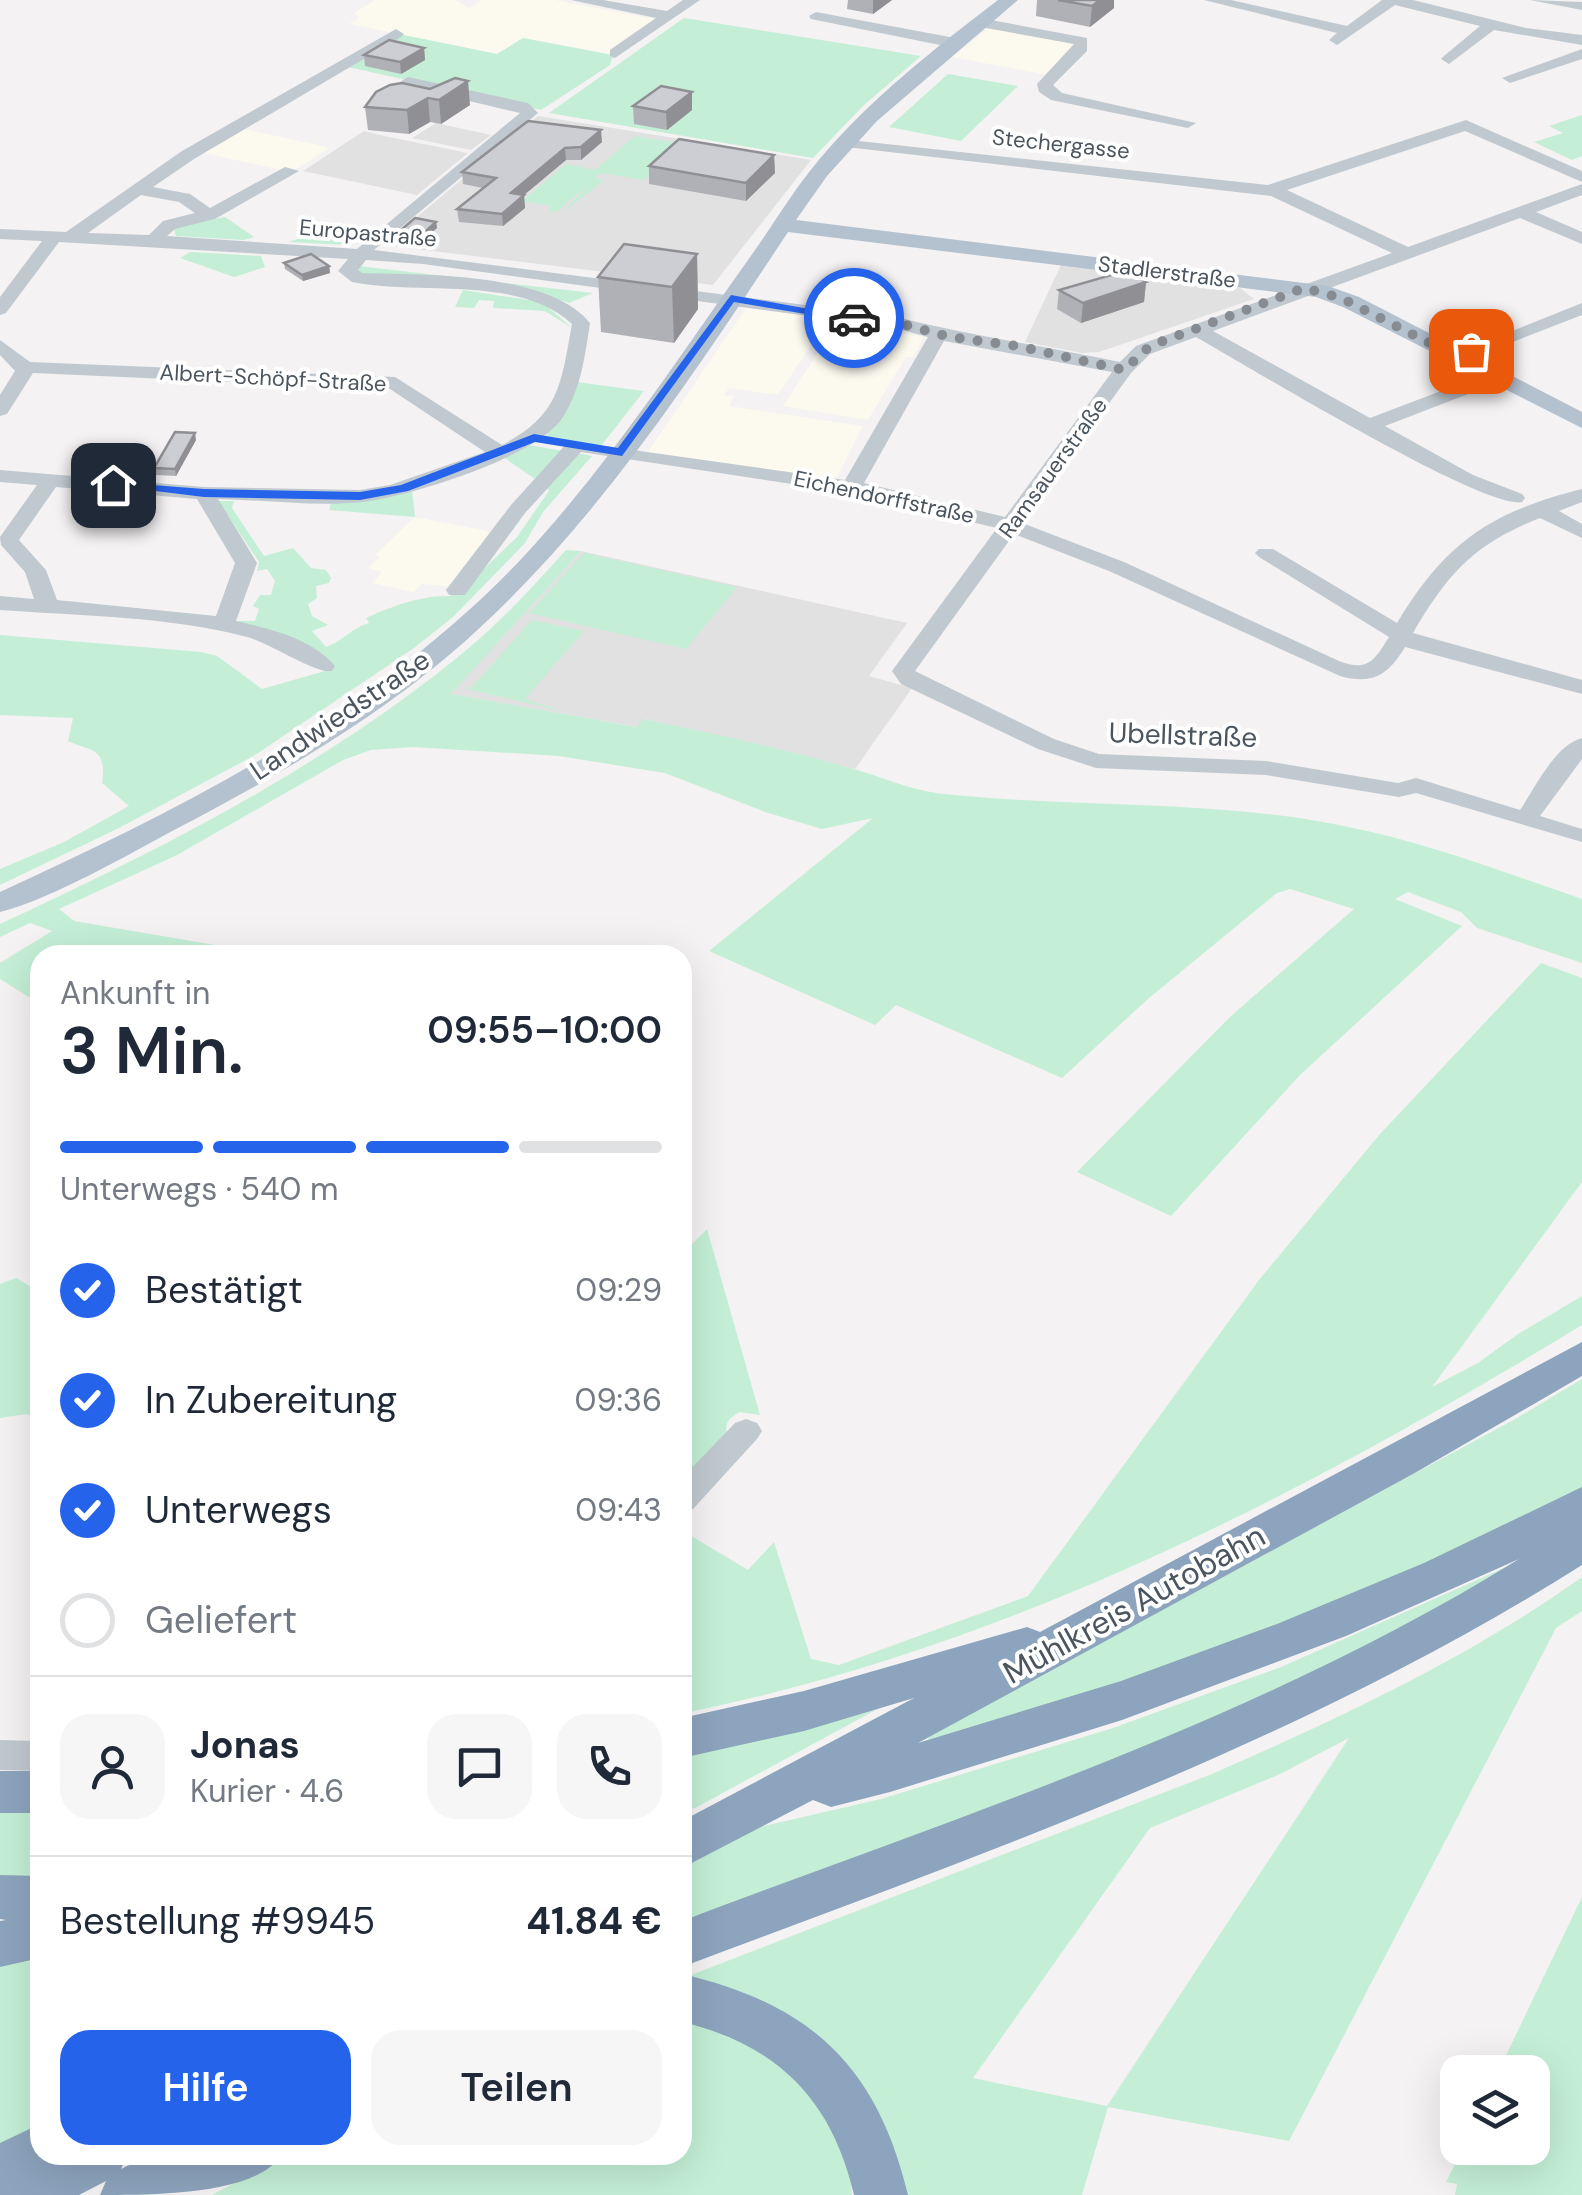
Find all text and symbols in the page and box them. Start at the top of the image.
street label: Stechergasse [991,122,1131,166]
street label: Europastraße [298,213,438,253]
street label: Stadlerstraße [1096,249,1238,295]
courier [804,268,904,368]
icon: car [827,291,882,346]
pin [1429,309,1514,394]
icon: bag [1444,324,1499,379]
street label: Albert-Schöpf-Straße [159,358,387,398]
street label: Ramsauerstraße [992,392,1114,544]
pin [71,443,156,528]
icon: home [86,458,141,513]
street label: Eichendorffstraße [791,464,977,530]
street label: Landwiedstraße [243,641,437,789]
street label: Ubellstraße [1108,714,1258,756]
text: Ankunft in [60,972,210,1014]
text: 09:55–10:00 [427,1005,662,1055]
text: 3 Min. [60,1009,243,1093]
text: Unterwegs · 540 m [60,1168,338,1210]
icon: check [60,1263,115,1318]
text: Bestätigt [145,1265,303,1315]
text: 09:29 [575,1269,662,1311]
icon: check [60,1373,115,1428]
text: In Zubereitung [145,1375,397,1425]
text: 09:36 [575,1379,662,1421]
icon: check [60,1483,115,1538]
text: Unterwegs [145,1485,332,1535]
text: 09:43 [575,1489,662,1531]
street label: Mühlkreis Autobahn [996,1515,1272,1693]
text: Geliefert [145,1595,297,1645]
button: person [60,1714,165,1819]
button: chat [427,1714,532,1819]
button: phone [557,1714,662,1819]
text: Jonas [190,1720,300,1770]
text: Kurier · 4.6 [190,1770,344,1812]
text: Bestellung #9945 [60,1896,375,1946]
text: 41.84 € [526,1896,662,1946]
button: Hilfe [60,2030,351,2145]
button: Teilen [371,2030,662,2145]
map controls [1440,2055,1550,2165]
button: layers [1440,2055,1550,2165]

